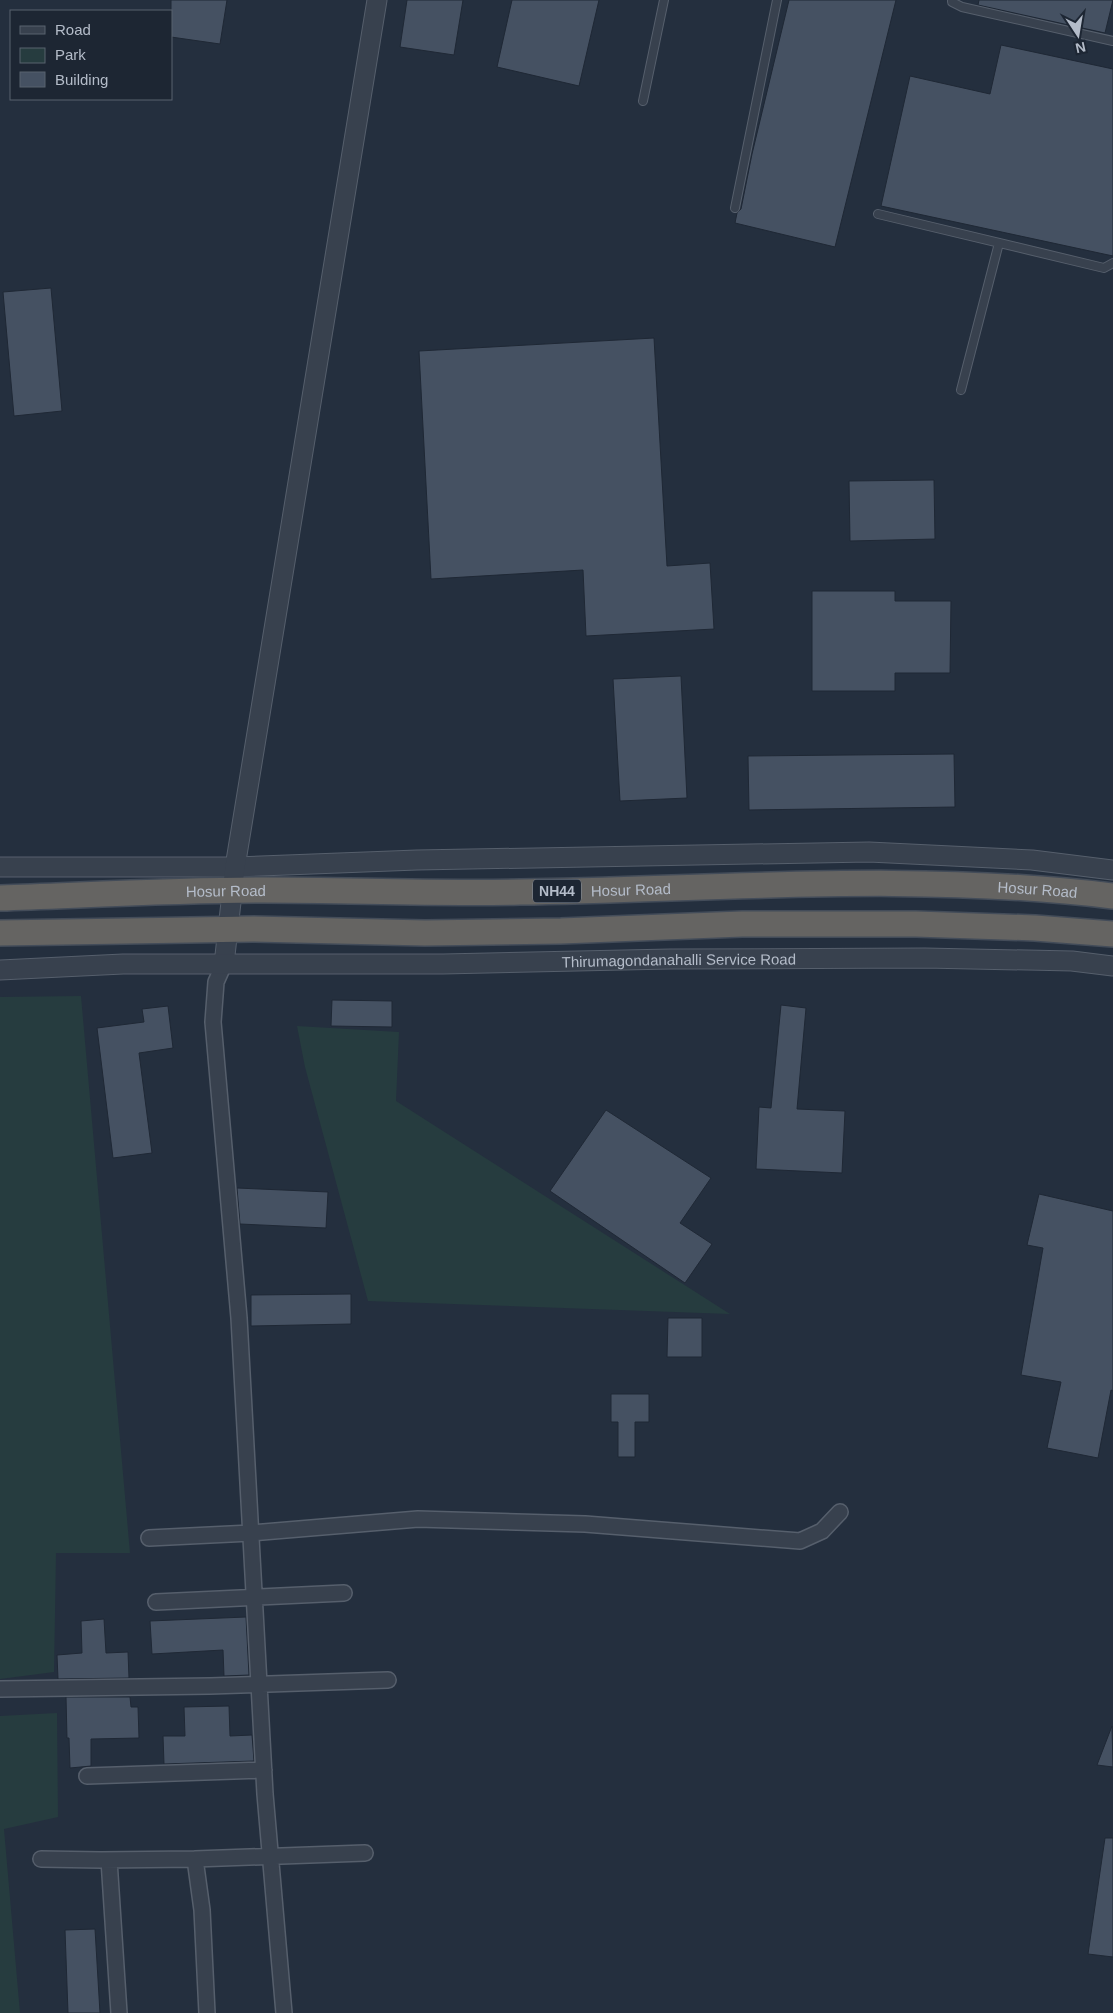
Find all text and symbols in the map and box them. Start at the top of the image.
legend [10,10,172,100]
north arrow [1053,10,1103,60]
text: Road [55,21,91,38]
text: N [1074,39,1087,57]
text: Park [55,46,86,63]
text: Building [55,71,108,88]
street label: Hosur Road [997,878,1078,901]
road number: NH44 [533,879,581,902]
street label: Hosur Road [591,879,671,899]
street label: Hosur Road [186,881,266,900]
street label: Thirumagondanahalli Service Road [561,950,796,970]

